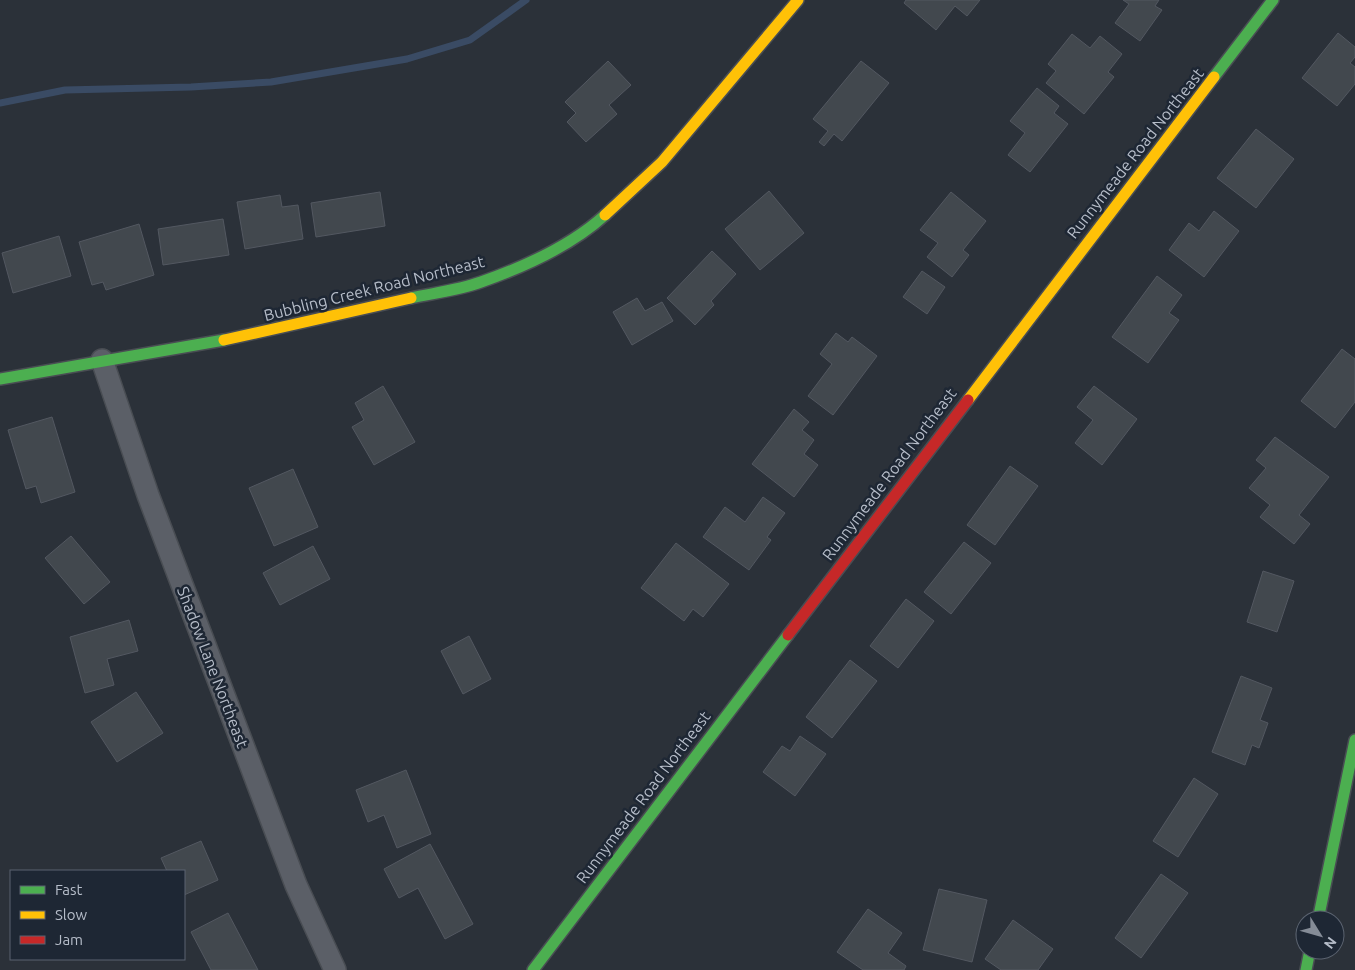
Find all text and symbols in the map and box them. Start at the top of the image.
street label: Runnymeade Road Northeast [1063,64,1207,242]
street label: Bubbling Creek Road Northeast [262,252,487,324]
street label: Runnymeade Road Northeast [818,384,960,564]
street label: Shadow Lane Northeast [174,584,252,751]
street label: Runnymeade Road Northeast [572,707,714,887]
legend [10,870,185,960]
text: Fast [55,881,83,898]
text: Slow [55,906,88,923]
north arrow [1295,910,1345,960]
text: Jam [55,931,83,948]
text: N [1321,934,1340,952]

